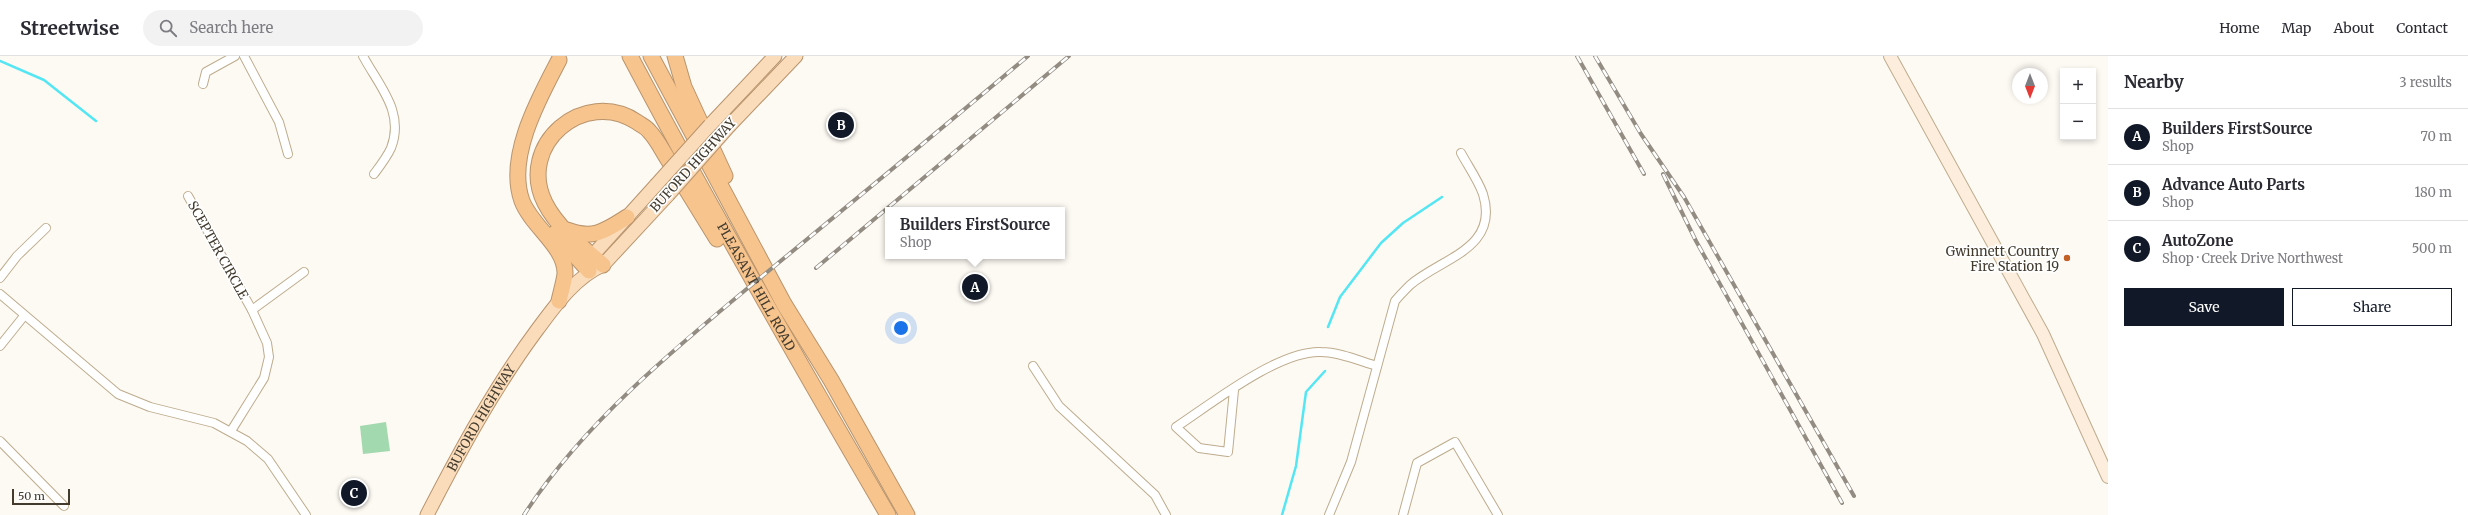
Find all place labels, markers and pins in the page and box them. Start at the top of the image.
pin: B [828,110,854,140]
place label: Gwinnett Country Fire Station 19 [1946,243,2059,275]
marker: Gwinnett Country Fire Station 19 [2062,253,2072,263]
pin: A [962,272,988,302]
pin: C [341,478,367,508]

